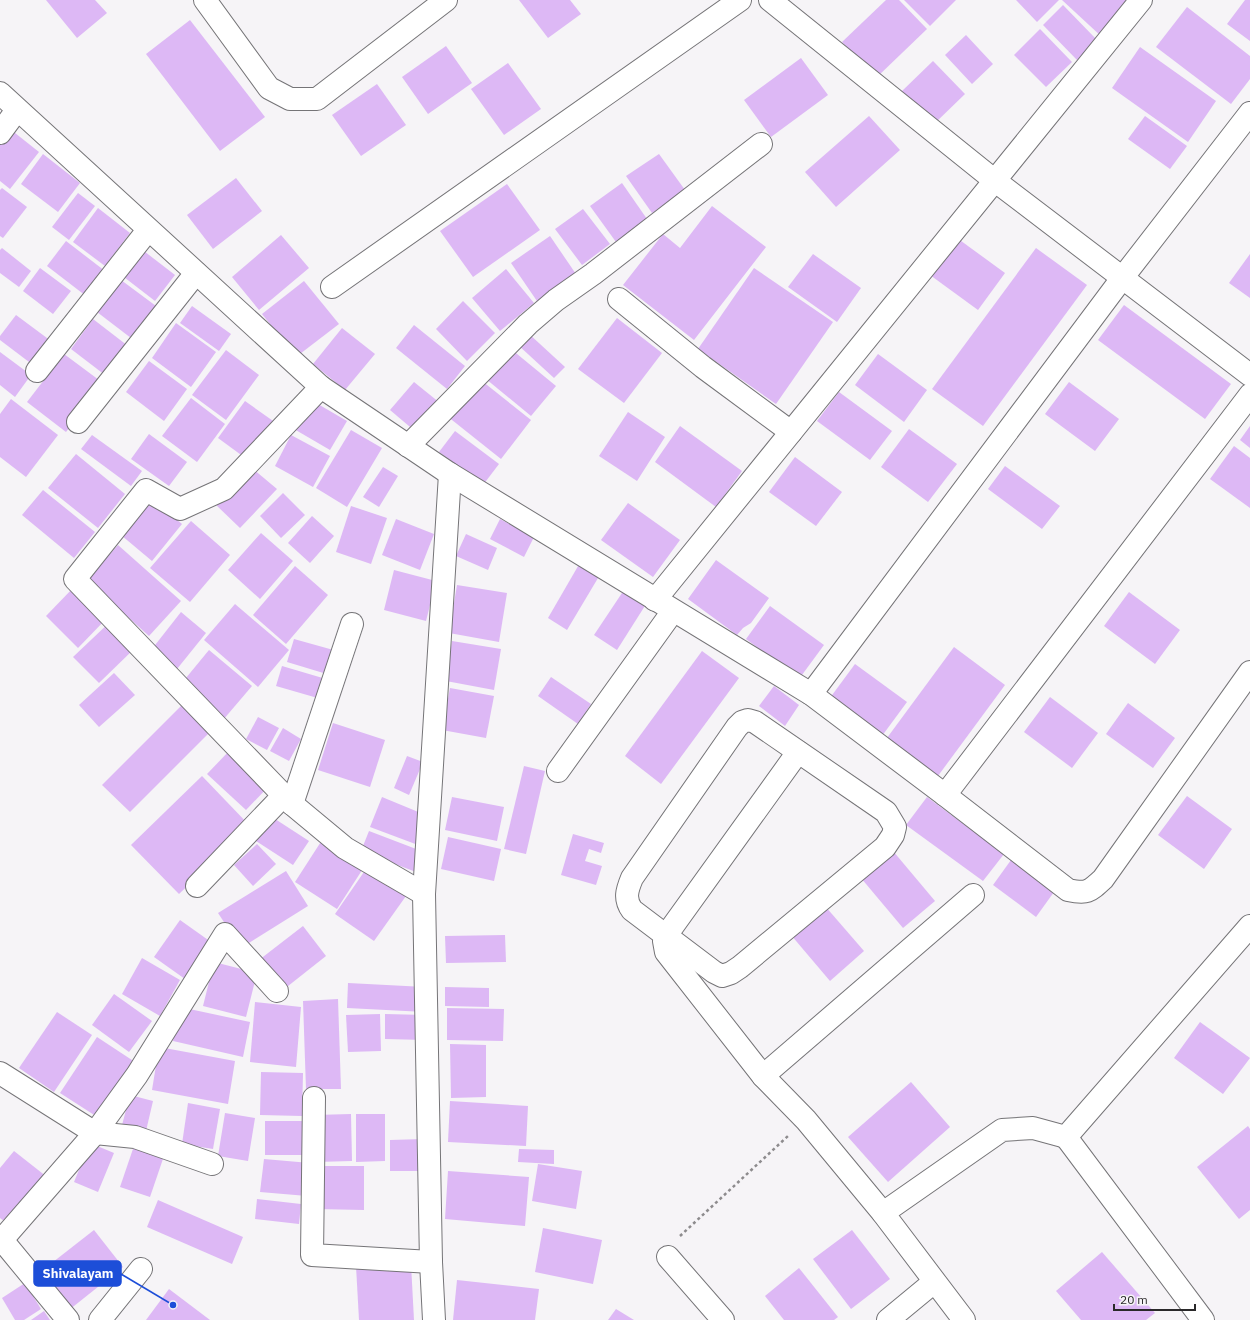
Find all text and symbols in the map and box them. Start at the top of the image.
callout: Shivalayam [34,1261,121,1286]
text: Shivalayam [43,1265,113,1282]
scale bar [1114,1286,1195,1312]
text: 20 m [1120,1292,1148,1307]

